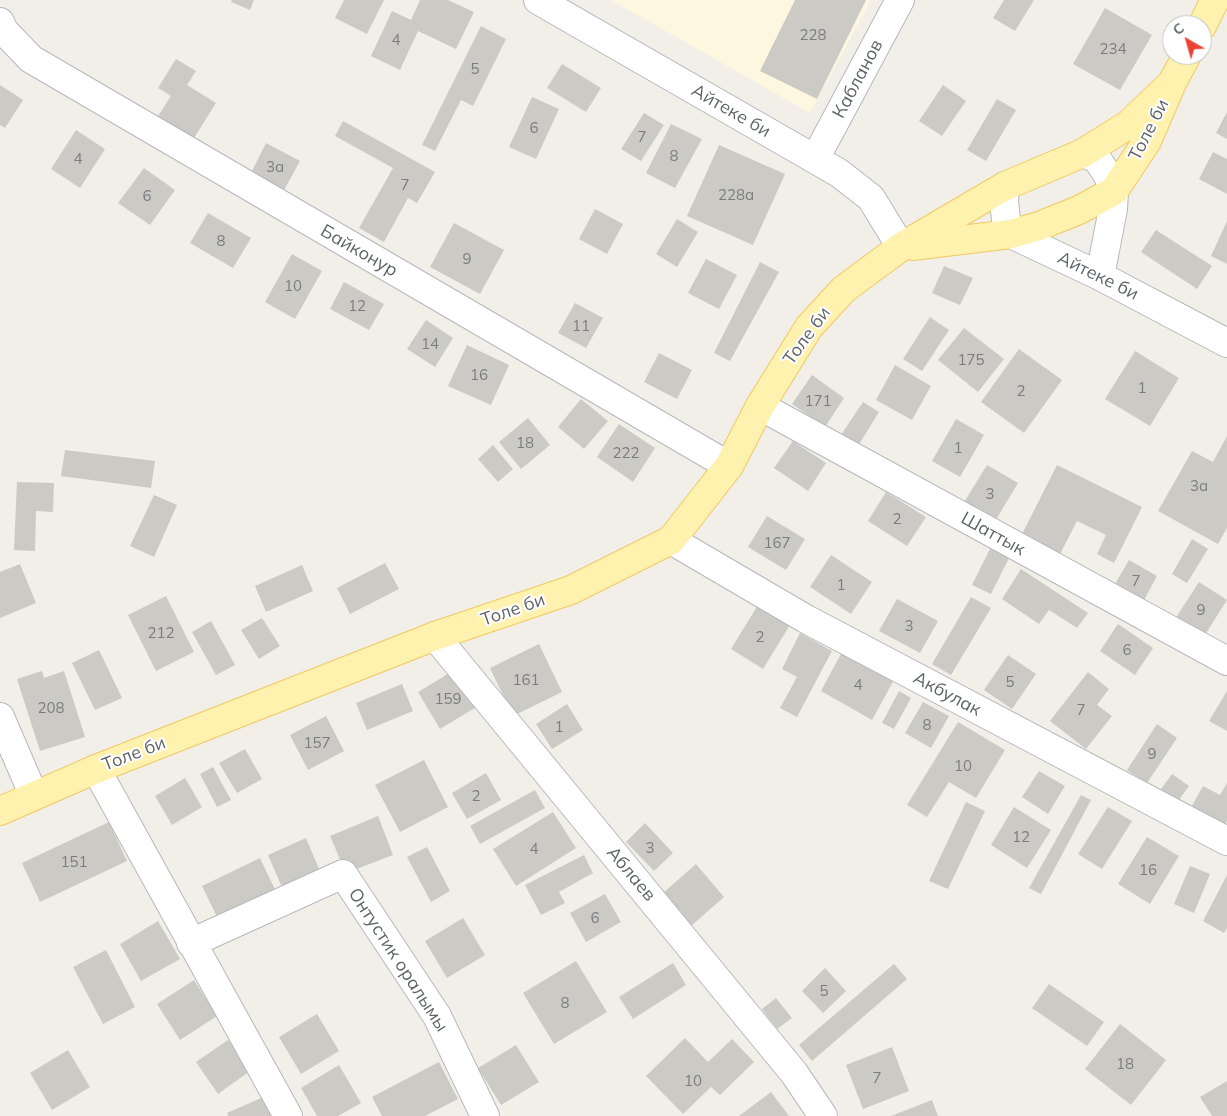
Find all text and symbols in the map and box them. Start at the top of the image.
north arrow [1162,15,1212,65]
text: С [1169,19,1188,39]
house number: 228 [800,26,826,44]
house number: 4 [392,31,400,49]
street label: Кабланов [828,36,888,122]
house number: 234 [1100,40,1126,58]
house number: 5 [471,60,479,78]
street label: Айтеке би [688,80,774,142]
street label: Толе би [1124,96,1174,164]
house number: 6 [530,119,538,137]
house number: 7 [638,128,646,146]
house number: 8 [670,147,678,165]
house number: 4 [74,150,82,168]
house number: 3а [266,158,284,176]
house number: 7 [401,176,409,194]
house number: 228а [718,186,754,204]
house number: 6 [143,187,151,205]
street label: Байконур [317,220,401,282]
house number: 8 [217,232,225,250]
street label: Айтеке би [1054,247,1142,305]
house number: 9 [463,250,471,268]
house number: 10 [284,277,302,295]
house number: 12 [348,297,366,315]
street label: Толе би [779,303,835,369]
house number: 11 [572,317,590,335]
house number: 14 [421,335,439,353]
house number: 175 [958,351,984,369]
house number: 16 [470,366,488,384]
house number: 1 [1138,379,1146,397]
house number: 2 [1017,382,1025,400]
house number: 171 [805,392,831,410]
house number: 18 [516,434,534,452]
house number: 1 [954,439,962,457]
house number: 222 [613,444,639,462]
house number: 3а [1190,477,1208,495]
house number: 3 [986,485,994,503]
street label: Шаттык [957,508,1029,560]
house number: 2 [893,510,901,528]
house number: 167 [764,534,790,552]
house number: 7 [1132,572,1140,590]
house number: 1 [837,576,845,594]
street label: Толе би [478,589,548,631]
house number: 9 [1197,601,1205,619]
house number: 3 [905,617,913,635]
house number: 212 [148,624,174,642]
house number: 2 [756,628,764,646]
house number: 6 [1123,641,1131,659]
street label: Акбулак [909,667,985,721]
house number: 161 [513,671,539,689]
house number: 5 [1006,673,1014,691]
house number: 4 [854,676,862,694]
house number: 159 [435,690,461,708]
house number: 208 [38,699,64,717]
house number: 7 [1077,701,1085,719]
house number: 8 [923,716,931,734]
house number: 1 [555,718,563,736]
street label: Толе би [99,732,169,776]
house number: 157 [304,734,330,752]
house number: 9 [1148,745,1156,763]
house number: 10 [954,757,972,775]
house number: 2 [472,787,480,805]
house number: 12 [1012,828,1030,846]
house number: 3 [646,839,654,857]
house number: 4 [530,840,538,858]
street label: Аблаев [602,842,660,906]
house number: 151 [61,853,87,871]
house number: 16 [1139,861,1157,879]
street label: Онтустик оралымы [344,884,452,1036]
house number: 6 [591,909,599,927]
house number: 5 [820,982,828,1000]
house number: 8 [561,994,569,1012]
house number: 18 [1116,1055,1134,1073]
house number: 7 [873,1069,881,1087]
house number: 10 [684,1072,702,1090]

